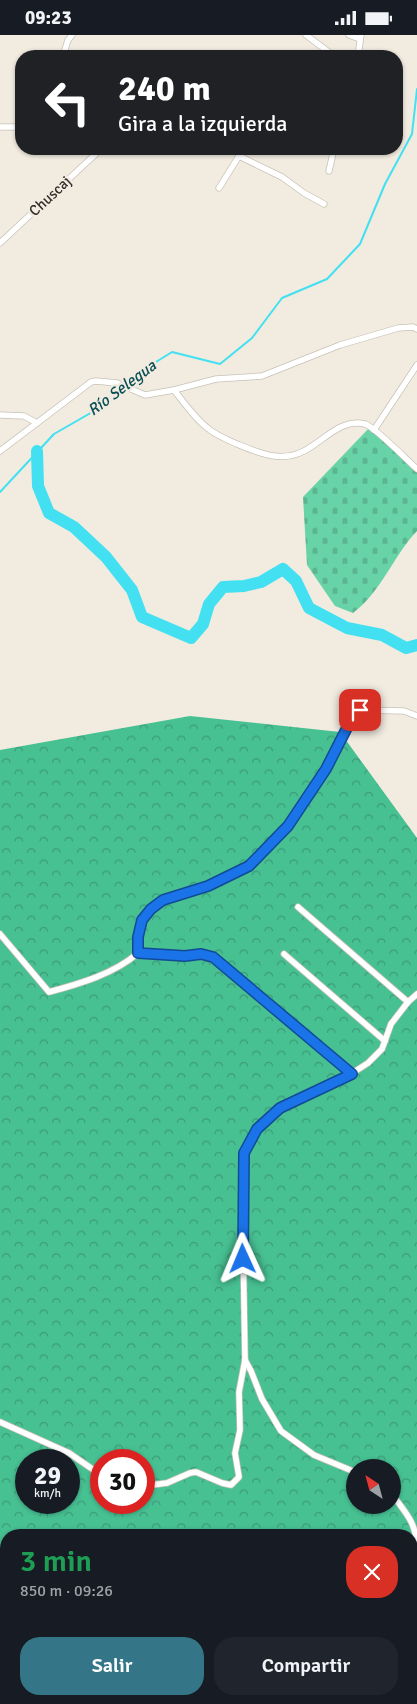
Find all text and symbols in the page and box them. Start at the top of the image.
text: 09:23 [25,6,72,30]
text: 240 m [118,67,211,110]
icon: left [35,70,100,135]
text: Gira a la izquierda [118,110,287,137]
street label: Chuscaj [25,172,75,220]
water label: Río Selegua [84,355,161,420]
pin [339,689,381,731]
icon: arrive [346,696,374,724]
position arrow [216,1232,268,1284]
speed limit sign: 30 [90,1449,155,1514]
north arrow [346,1459,401,1514]
map controls [346,1459,401,1514]
text: 29 [34,1460,61,1491]
text: km/h [34,1486,61,1501]
text: 3 min [20,1543,92,1580]
button: close [346,1546,398,1598]
text: 850 m · 09:26 [20,1581,113,1601]
button: Salir [20,1637,204,1695]
button: Compartir [214,1637,398,1695]

